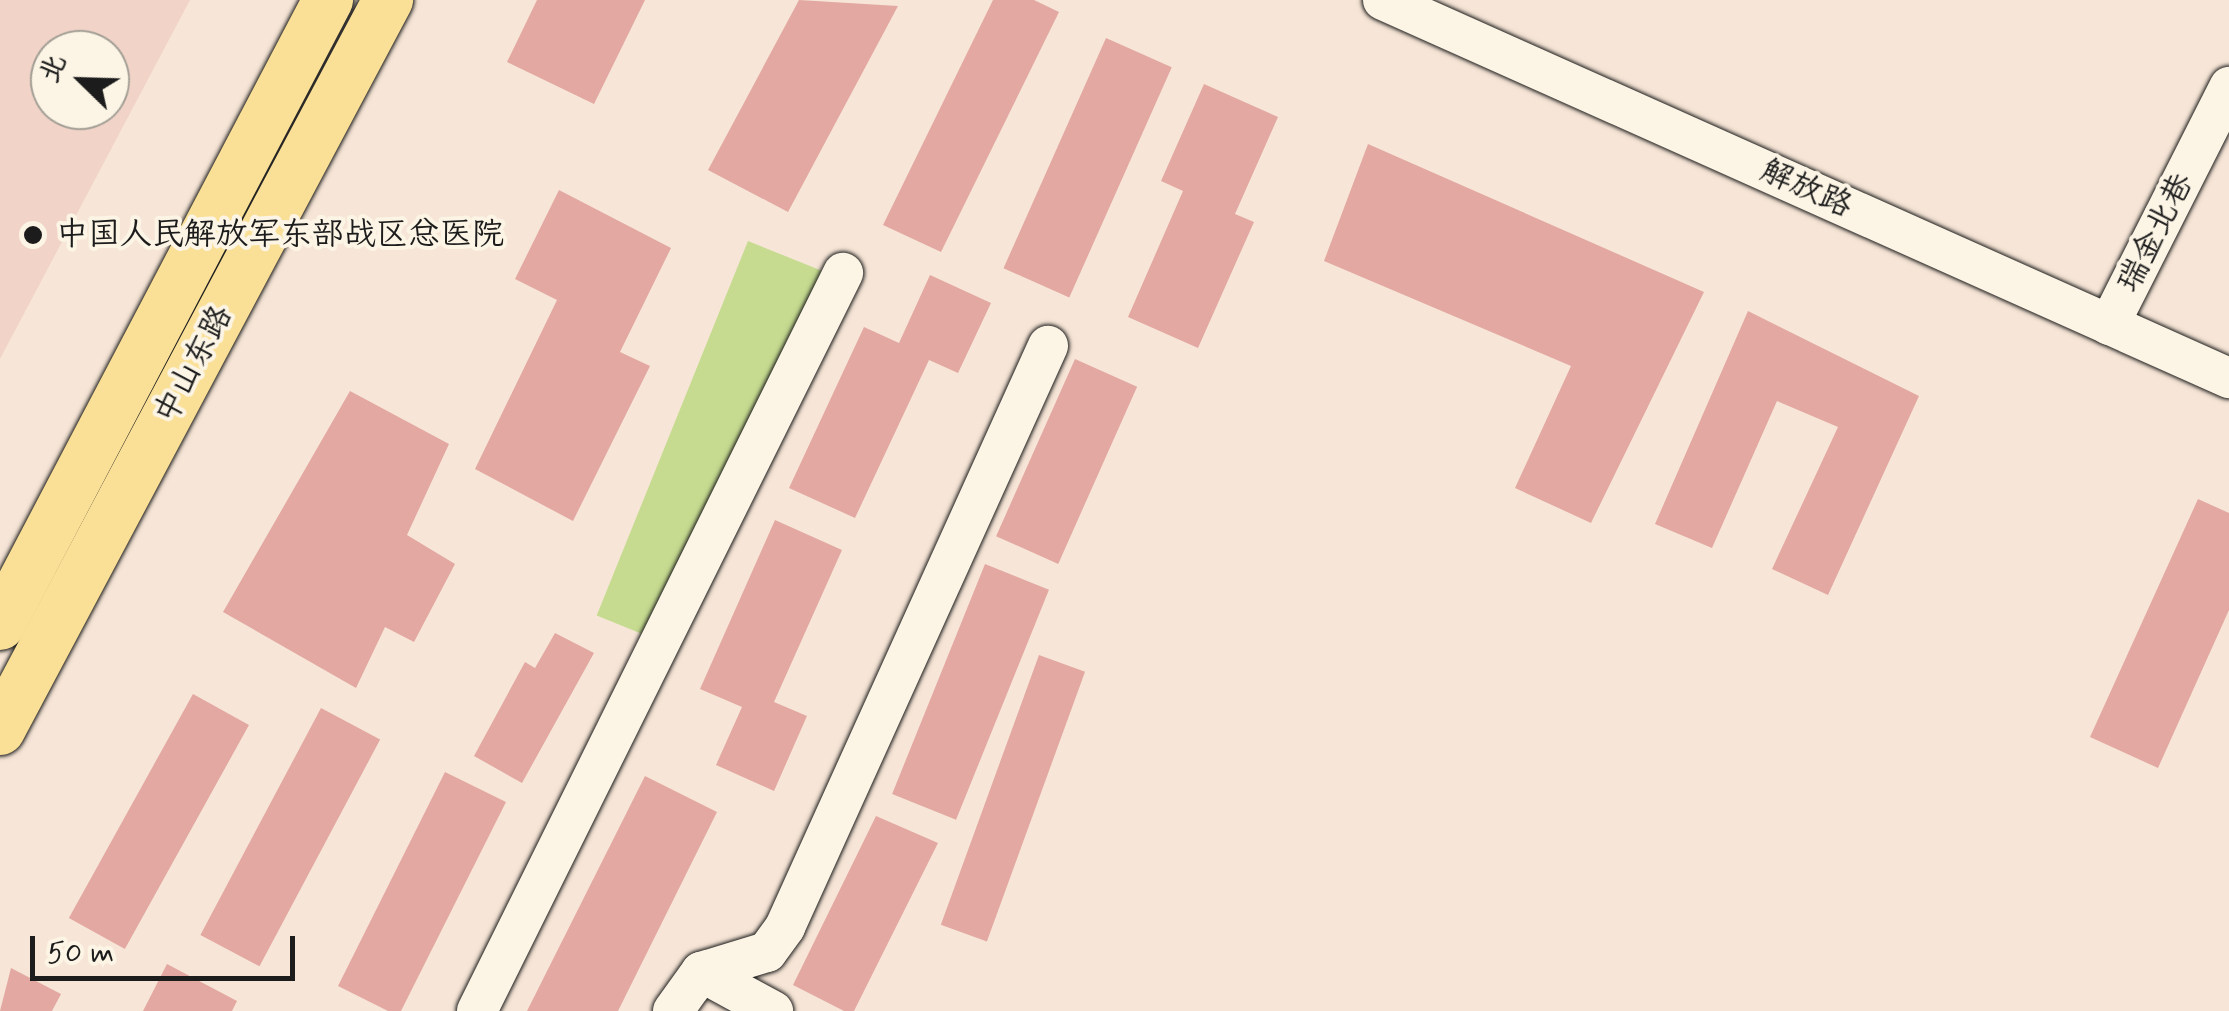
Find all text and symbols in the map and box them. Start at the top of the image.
north arrow [30,30,130,130]
text: 北 [31,49,76,89]
street label: 解放路 [1754,152,1858,226]
street label: 瑞金北巷 [2110,167,2202,299]
place label: 中国人民解放军东部战区总医院 [56,216,504,254]
marker: 中国人民解放军东部战区总医院 [20,222,46,248]
street label: 中山东路 [147,299,241,431]
scale bar [35,916,300,978]
text: 50 m [47,934,114,973]

